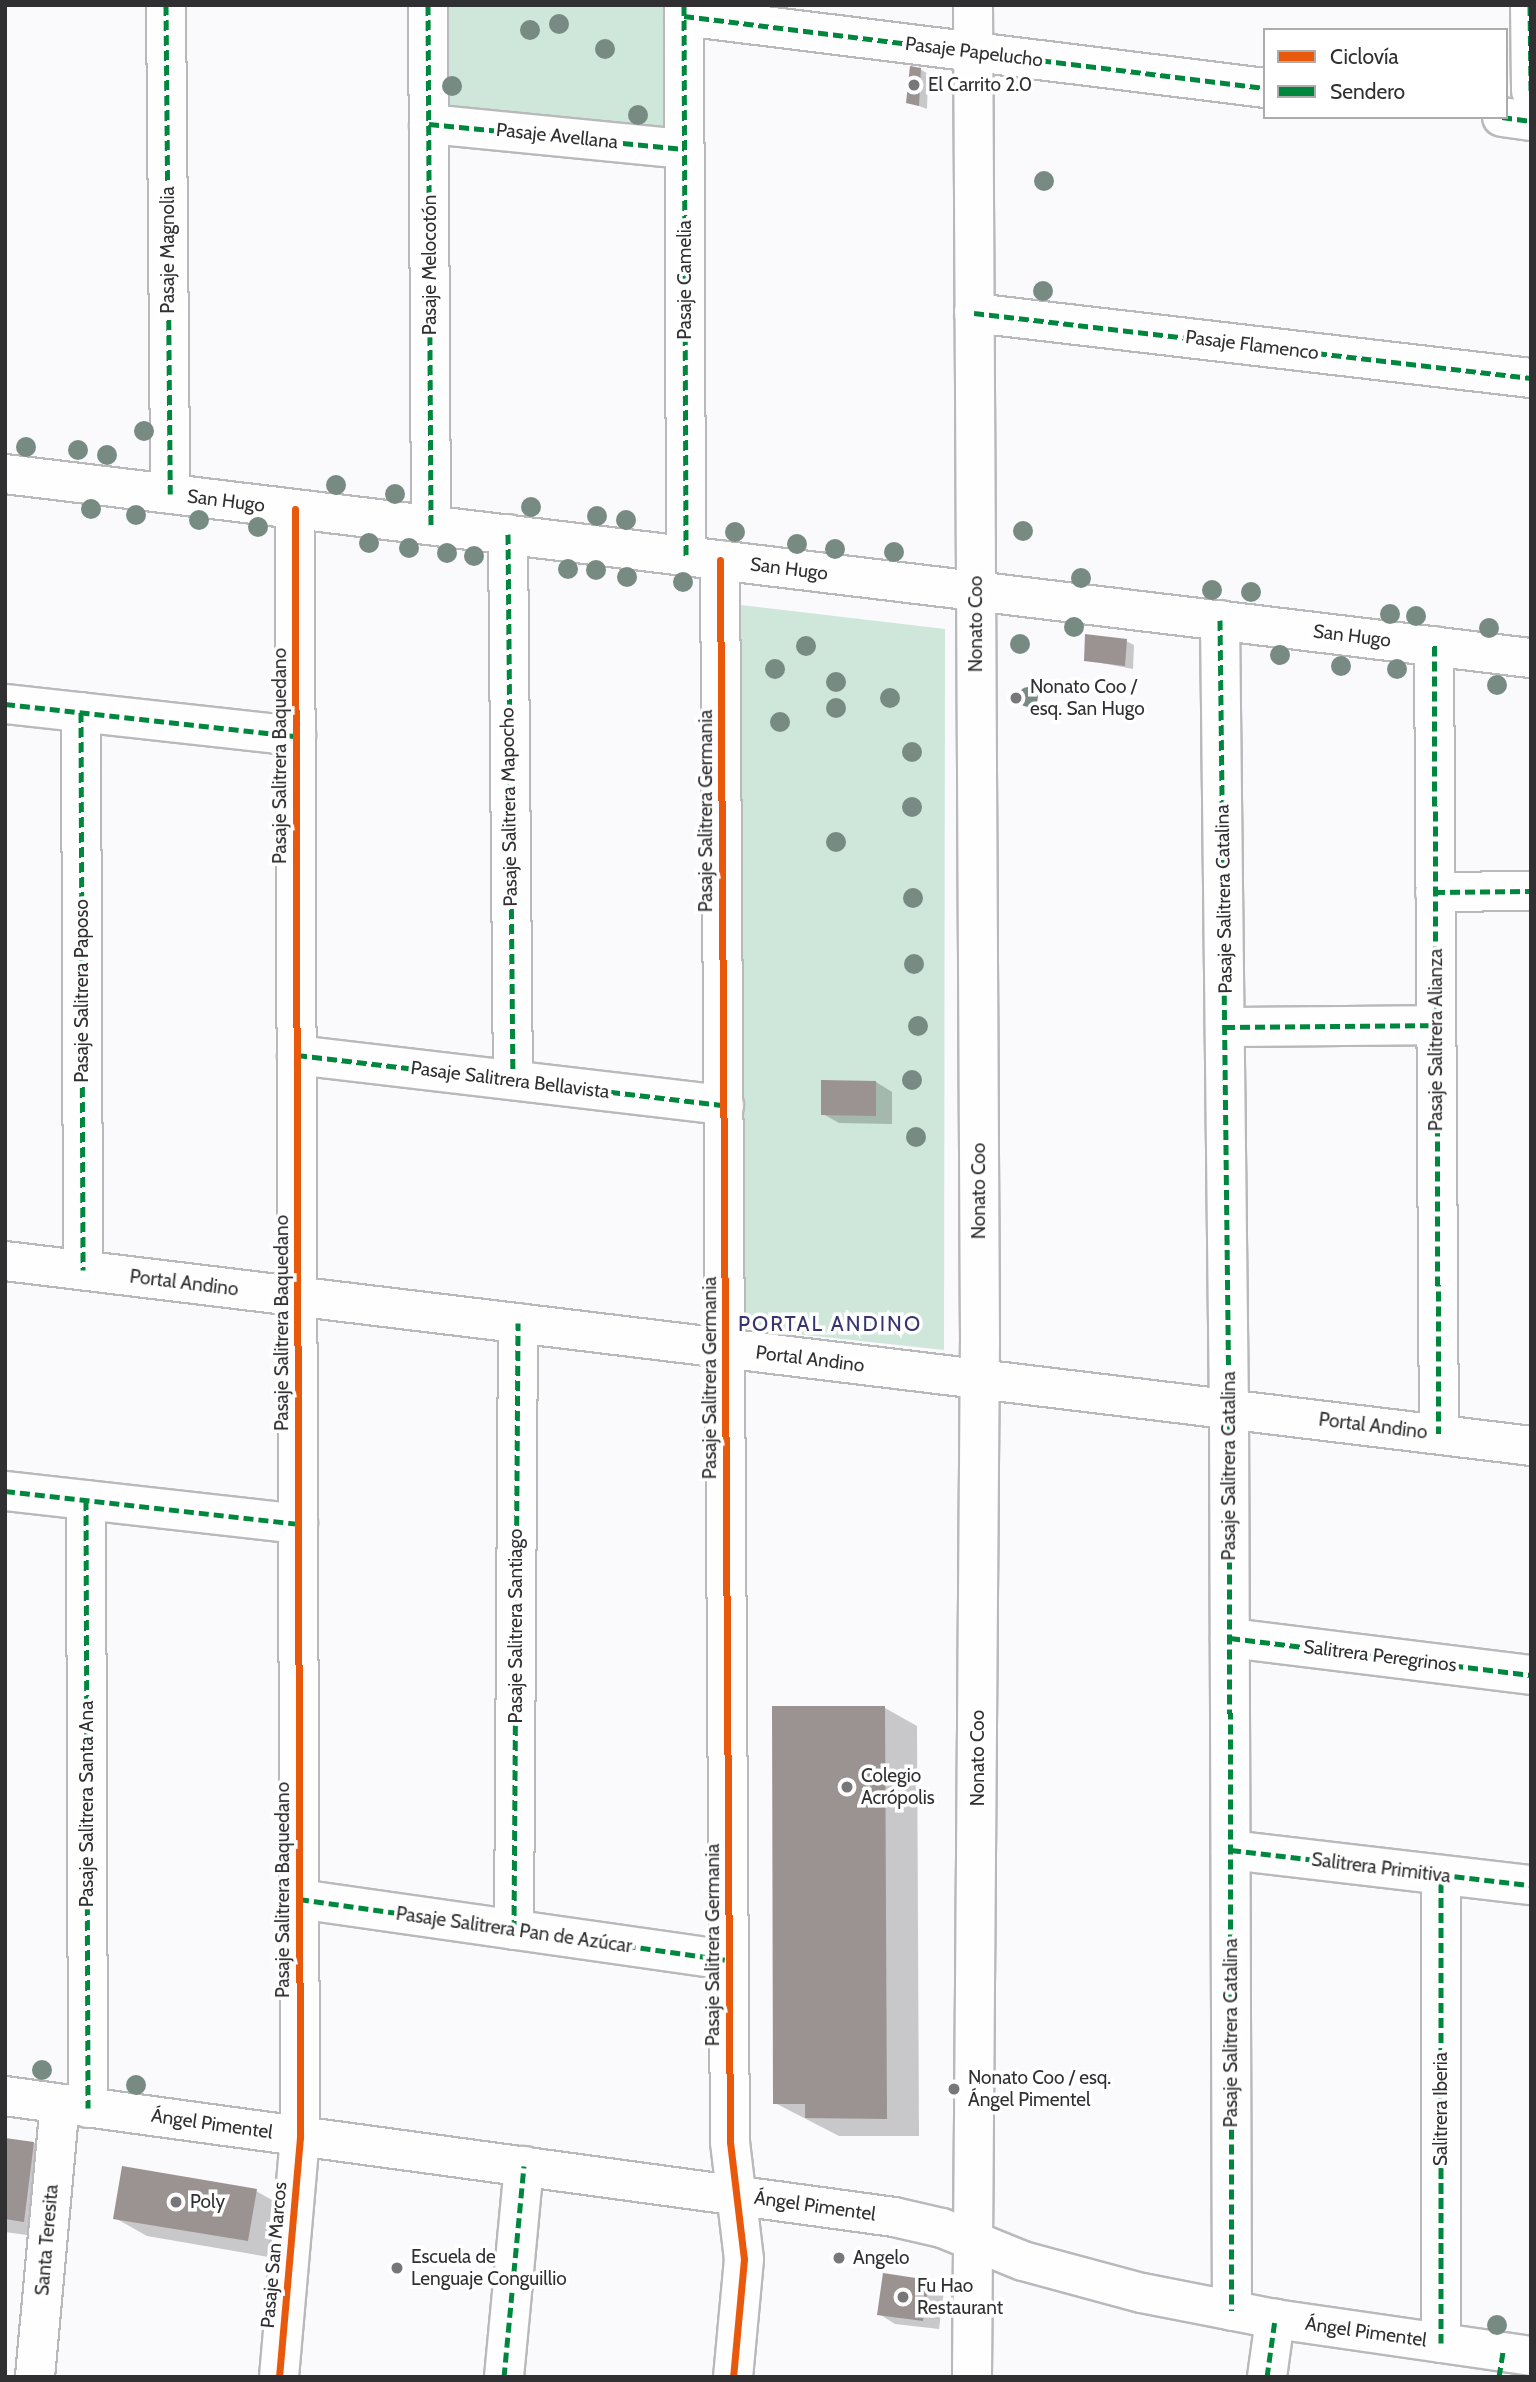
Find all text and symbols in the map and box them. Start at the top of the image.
legend [1263,28,1508,119]
street label: Pasaje Papelucho [904,32,1044,72]
text: Ciclovía [1330,44,1399,69]
place label: El Carrito 2.0 [928,74,1032,96]
marker: El Carrito 2.0 [906,77,922,93]
text: Sendero [1330,79,1405,104]
street label: Pasaje Avellana [495,118,619,154]
street label: Pasaje Magnolia [157,186,179,314]
street label: Pasaje Melocotón [419,195,441,335]
street label: Pasaje Camelia [674,220,696,340]
street label: Pasaje Flamenco [1184,326,1320,364]
street label: San Hugo [186,485,266,517]
street label: San Hugo [749,553,829,585]
street label: Nonato Coo [965,576,987,672]
street label: San Hugo [1312,620,1392,652]
street label: Pasaje Salitrera Baquedano [269,648,291,864]
place label: Nonato Coo / esq. San Hugo [1030,676,1145,720]
marker: Nonato Coo / esq. San Hugo [1008,690,1024,706]
street label: Pasaje Salitrera Mapocho [496,707,522,907]
street label: Pasaje Salitrera Germania [695,710,717,912]
street label: Pasaje Salitrera Catalina [1211,804,1237,994]
street label: Pasaje Salitrera Paposo [71,899,93,1083]
street label: Pasaje Salitrera Alianza [1425,949,1447,1131]
street label: Pasaje Salitrera Bellavista [409,1056,611,1104]
street label: Nonato Coo [968,1143,990,1239]
street label: Pasaje Salitrera Baquedano [271,1215,293,1431]
street label: Portal Andino [128,1265,240,1301]
street label: Pasaje Salitrera Germania [699,1277,721,1479]
district label: PORTAL ANDINO [740,1311,920,1337]
street label: Portal Andino [754,1341,866,1377]
street label: Pasaje Salitrera Catalina [1218,1371,1240,1561]
street label: Portal Andino [1317,1408,1429,1444]
street label: Pasaje Salitrera Santiago [505,1529,527,1723]
street label: Salitrera Peregrinos [1302,1635,1458,1677]
street label: Pasaje Salitrera Santa Ana [76,1701,98,1907]
street label: Nonato Coo [967,1710,989,1806]
place label: Colegio Acrópolis [861,1765,935,1809]
marker: Colegio Acrópolis [839,1779,855,1795]
street label: Pasaje Salitrera Baquedano [272,1782,294,1998]
street label: Pasaje Salitrera Germania [702,1844,724,2046]
street label: Salitrera Primitiva [1310,1848,1452,1888]
street label: Pasaje Salitrera Pan de Azúcar [394,1902,634,1958]
street label: Pasaje Salitrera Catalina [1220,1938,1242,2128]
street label: Salitrera Iberia [1430,2052,1452,2166]
place label: Nonato Coo / esq. Ángel Pimentel [968,2067,1111,2111]
marker: Nonato Coo / esq. Ángel Pimentel [946,2081,962,2097]
street label: Ángel Pimentel [150,2104,274,2144]
street label: Pasaje San Marcos [256,2181,292,2329]
street label: Santa Teresita [31,2183,63,2297]
street label: Ángel Pimentel [753,2186,877,2226]
place label: Poly [190,2191,225,2213]
marker: Poly [168,2194,184,2210]
place label: Escuela de Lenguaje Conguillio [411,2246,567,2290]
place label: Angelo [853,2247,909,2269]
marker: Angelo [831,2250,847,2266]
marker: Escuela de Lenguaje Conguillio [389,2260,405,2276]
place label: Fu Hao Restaurant [917,2275,1003,2319]
marker: Fu Hao Restaurant [895,2289,911,2305]
street label: Ángel Pimentel [1304,2312,1428,2352]

